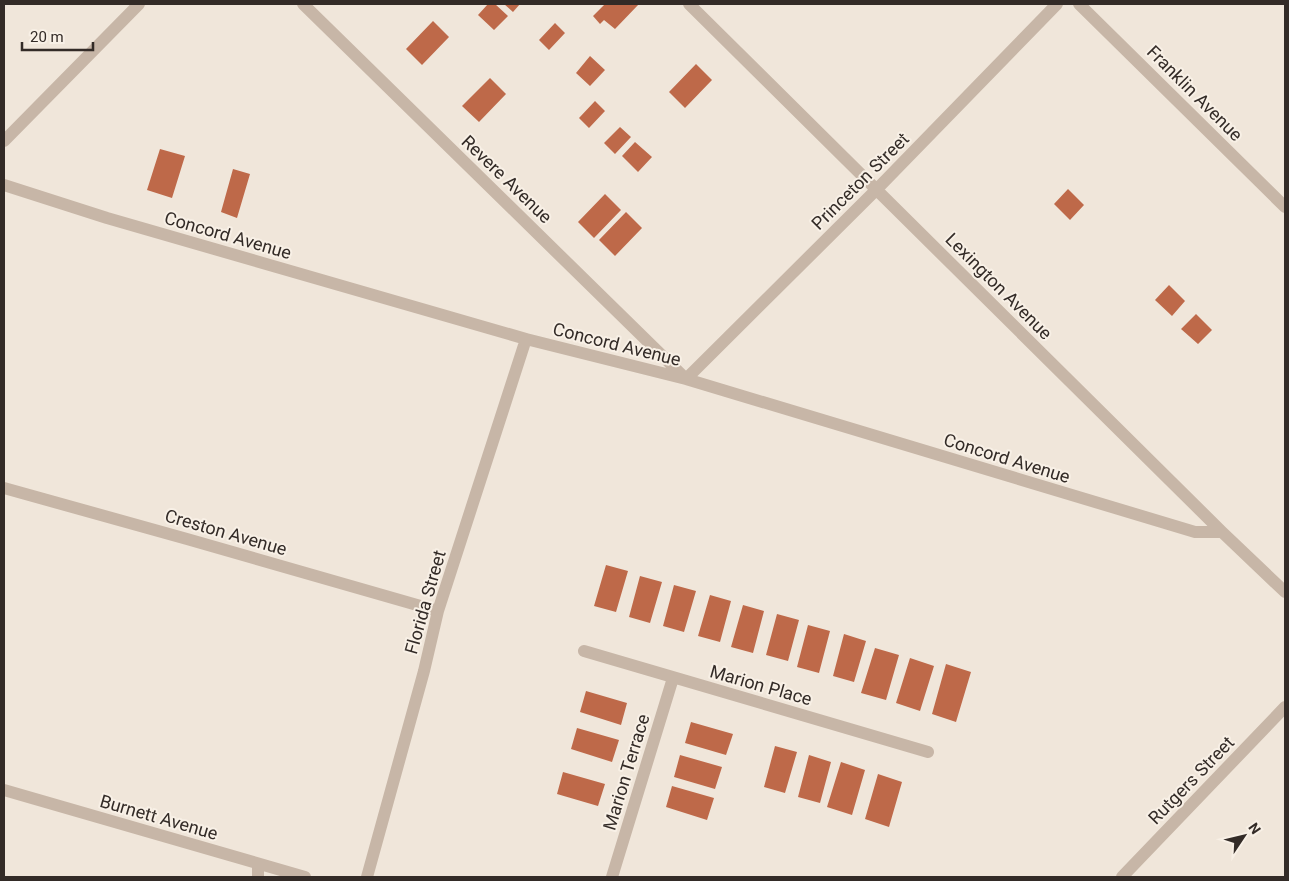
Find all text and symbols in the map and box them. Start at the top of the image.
scale bar [22,20,94,52]
text: 20 m [30,28,64,46]
street label: Franklin Avenue [1143,41,1247,145]
street label: Princeton Street [807,128,913,234]
street label: Revere Avenue [457,131,557,227]
street label: Concord Avenue [162,207,294,263]
street label: Lexington Avenue [941,228,1057,344]
street label: Concord Avenue [551,318,683,370]
street label: Concord Avenue [941,429,1073,487]
street label: Creston Avenue [163,505,289,559]
street label: Florida Street [400,548,450,656]
street label: Marion Place [708,660,814,710]
street label: Marion Terrace [598,711,654,833]
street label: Rutgers Street [1144,732,1238,828]
street label: Burnett Avenue [98,790,220,844]
north arrow [1219,811,1269,861]
text: N [1245,820,1264,837]

